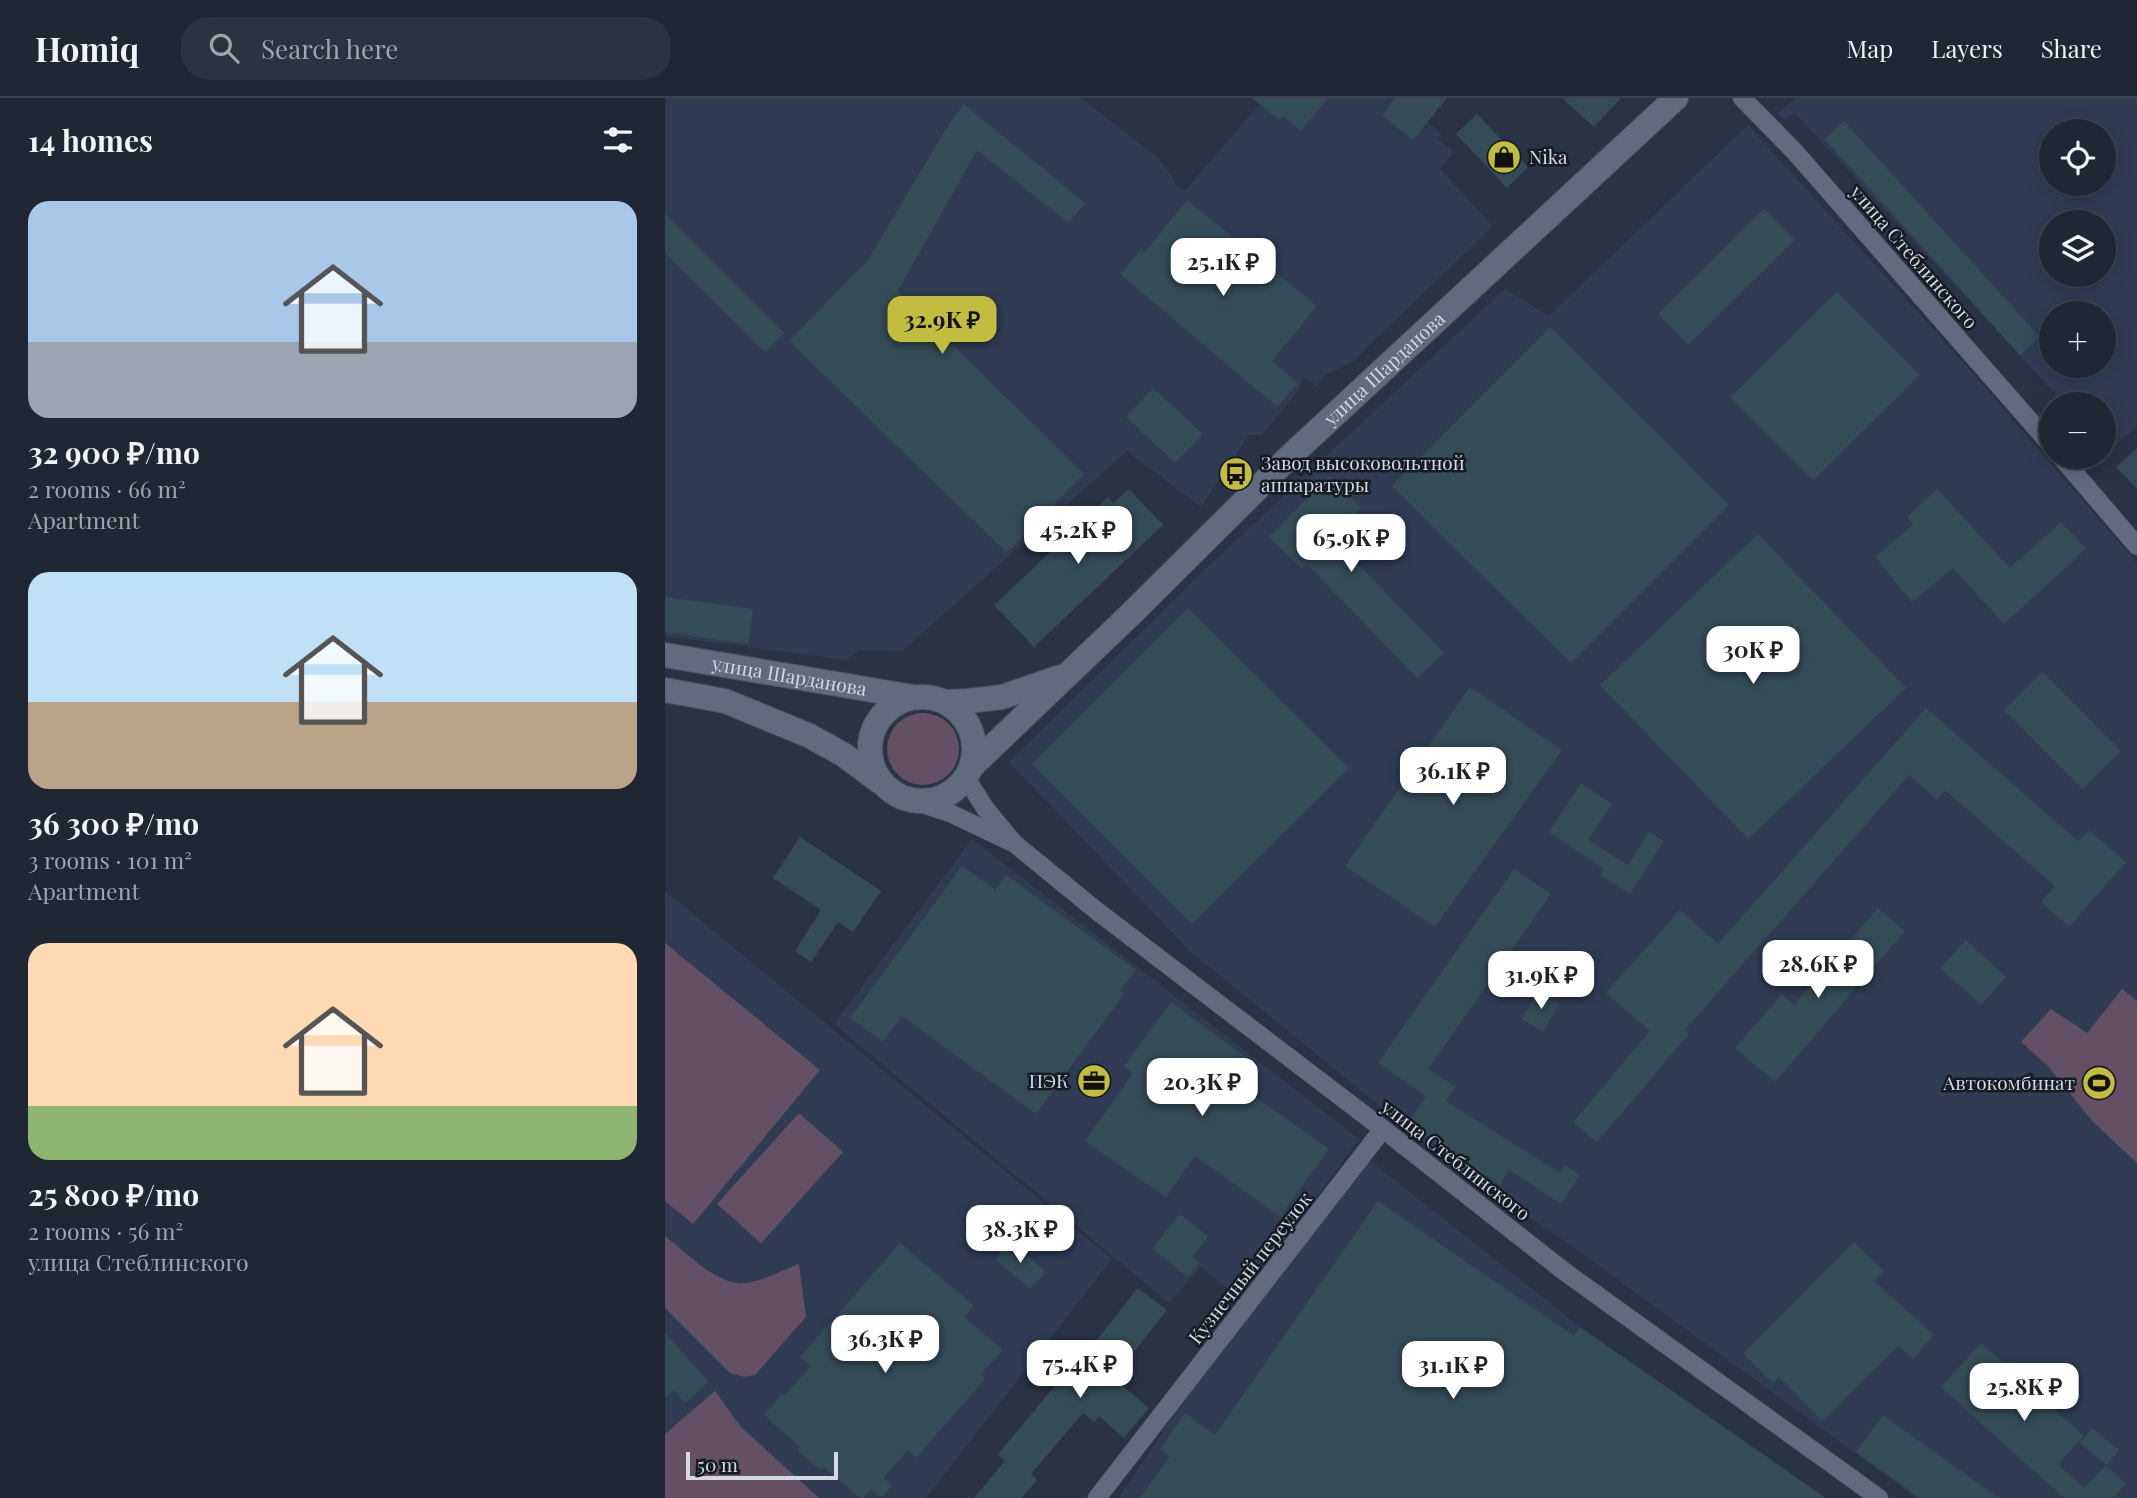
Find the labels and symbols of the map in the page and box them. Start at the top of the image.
shop icon: Nika [1485,138,1523,176]
place label: Nika [1529,143,1568,169]
street label: улица Стеблинского [1844,178,1984,334]
pin: 25.1K ₽ [1158,238,1288,298]
pin: 32.9K ₽ [877,296,1007,356]
street label: улица Шарданова [1317,305,1450,431]
place label: Завод высоковольтной аппаратуры [1261,449,1465,497]
bus stop icon: Завод высоковольтной аппаратуры [1217,455,1255,493]
pin: 45.2K ₽ [1013,506,1143,566]
pin: 65.9K ₽ [1286,514,1416,574]
pin: 30K ₽ [1704,626,1802,686]
street label: улица Шарданова [709,649,869,701]
pin: 36.1K ₽ [1388,748,1518,807]
pin: 28.6K ₽ [1753,940,1883,1000]
pin: 31.9K ₽ [1476,951,1606,1011]
pin: 20.3K ₽ [1137,1058,1267,1118]
office icon: ПЭК [1075,1062,1113,1100]
sports icon: Автокомбинат [2080,1064,2118,1102]
place label: ПЭК [1029,1067,1069,1093]
place label: Автокомбинат [1942,1069,2075,1095]
street label: улица Стеблинского [1376,1092,1536,1226]
street label: Кузнечный переулок [1182,1186,1317,1349]
pin: 38.3K ₽ [955,1206,1085,1265]
pin: 36.3K ₽ [820,1316,950,1375]
pin: 75.4K ₽ [1015,1340,1145,1400]
pin: 31.1K ₽ [1388,1342,1518,1401]
pin: 25.8K ₽ [1959,1364,2089,1423]
scale bar [686,1449,838,1481]

